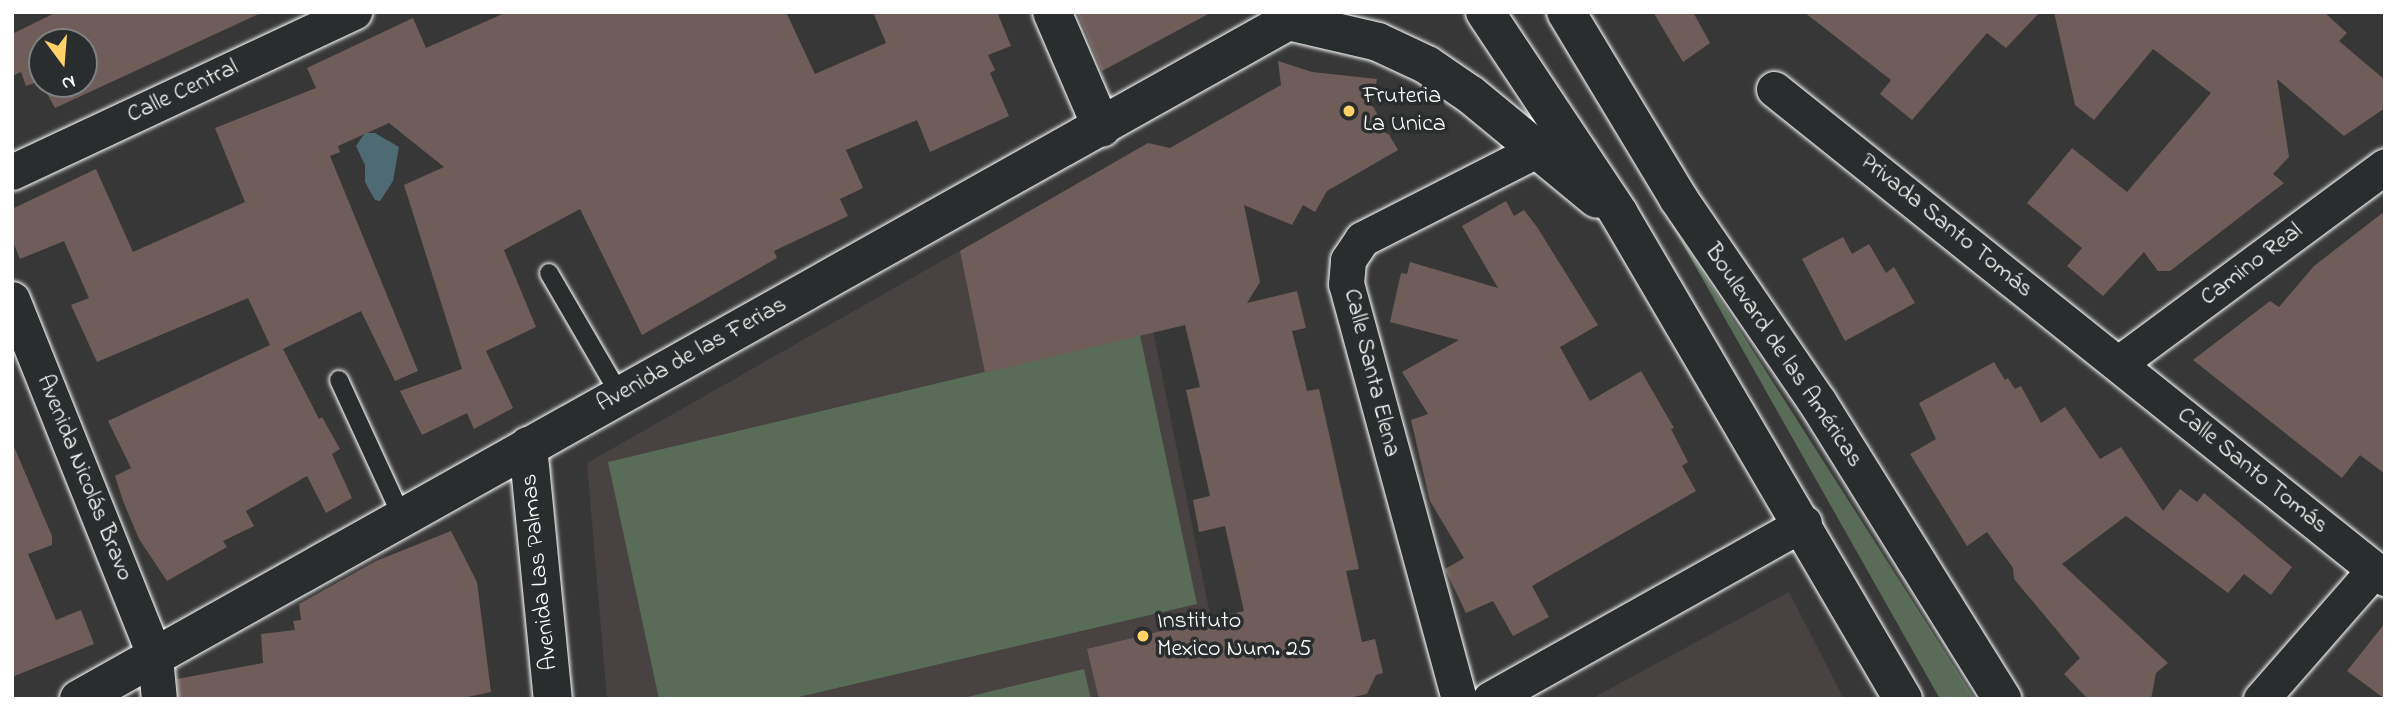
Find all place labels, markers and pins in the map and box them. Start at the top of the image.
place label: Fruteria La Unica [1363,83,1446,139]
marker: Fruteria La Unica [1341,103,1357,119]
place label: Instituto Mexico Num. 25 [1157,608,1312,664]
marker: Instituto Mexico Num. 25 [1135,628,1151,644]

